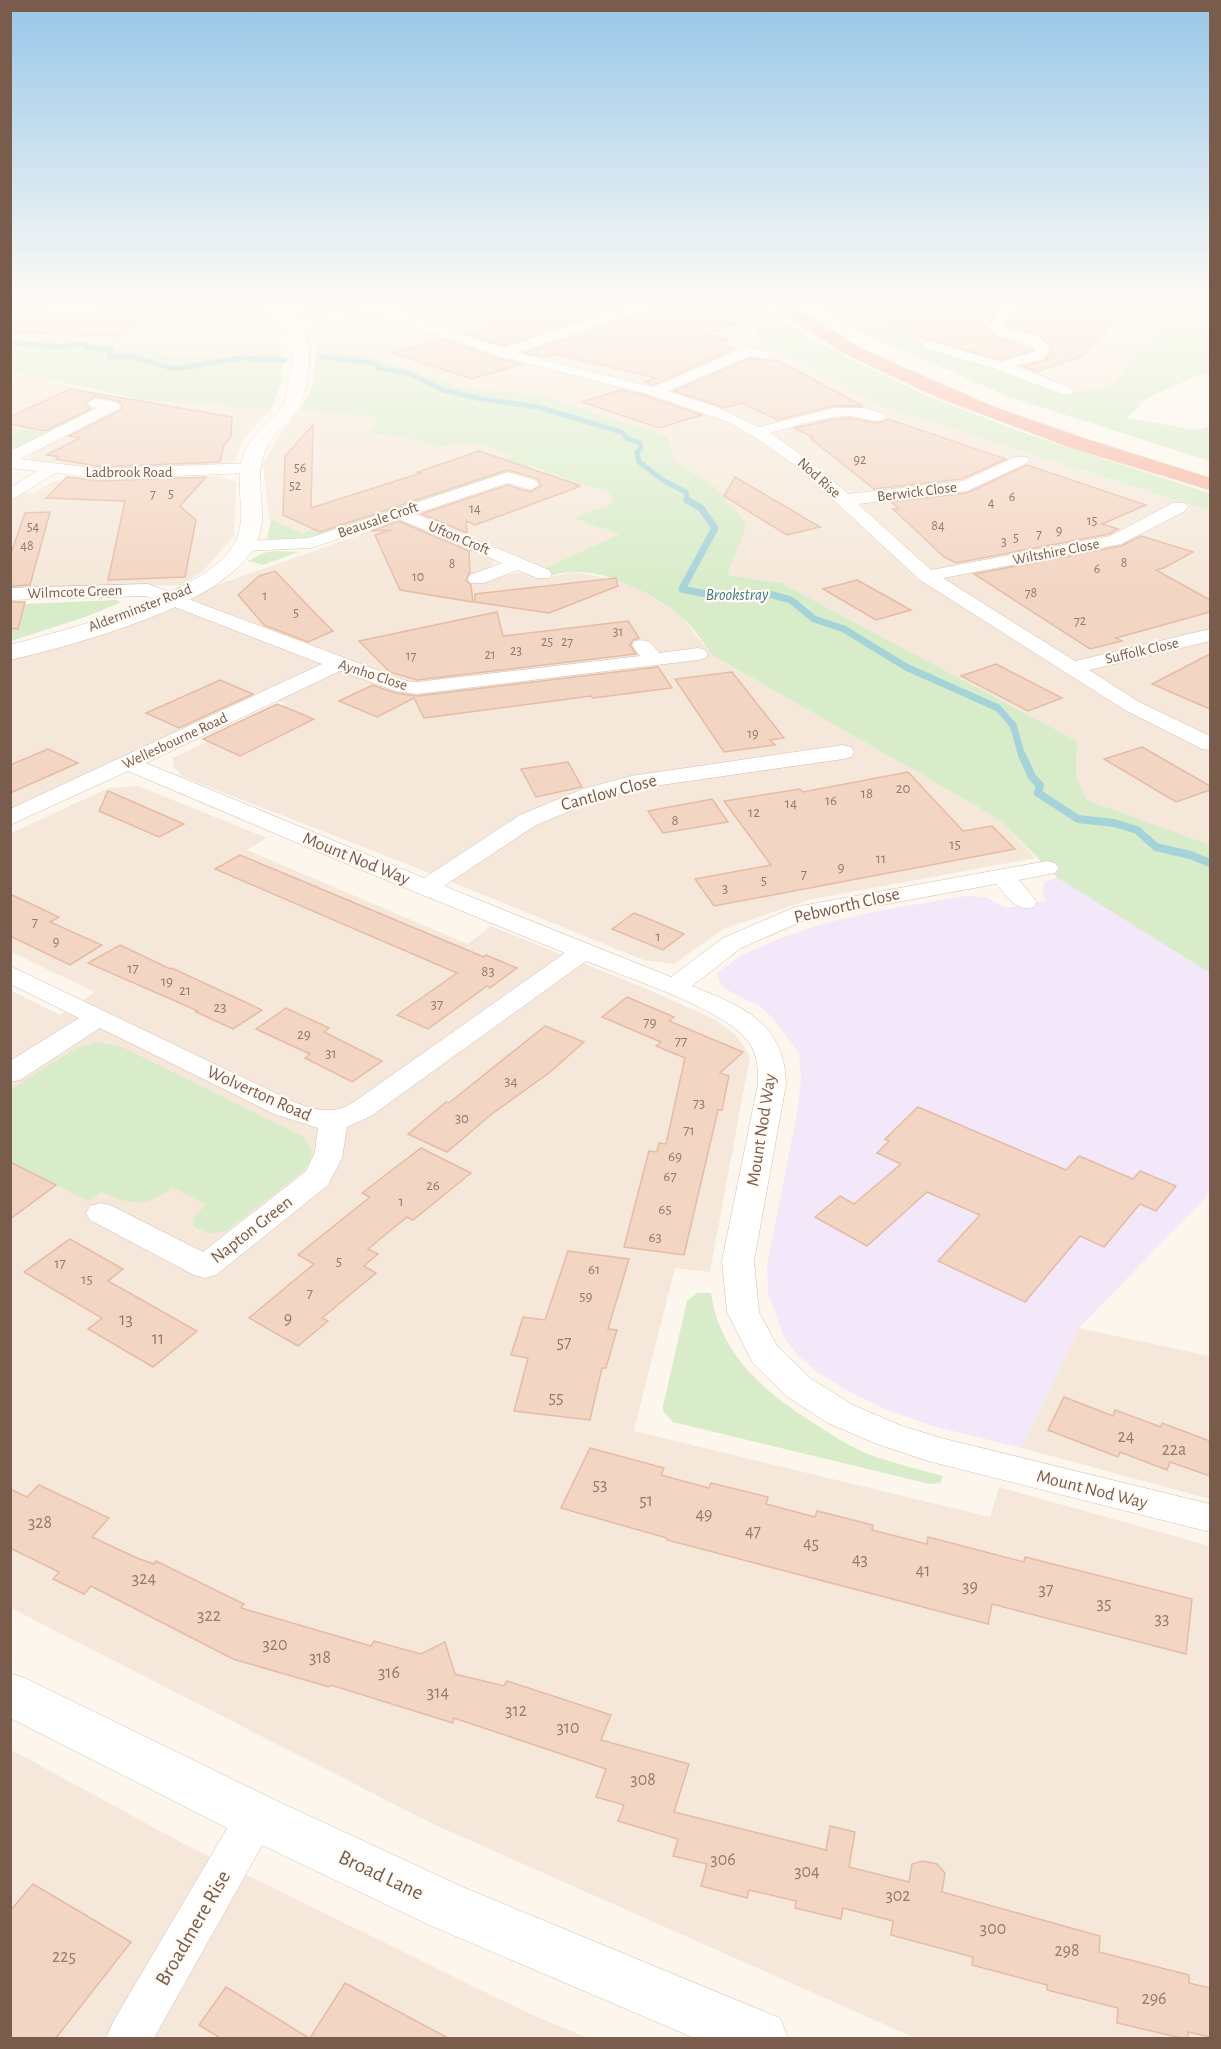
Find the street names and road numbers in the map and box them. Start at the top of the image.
street label: Nod Rise [795,455,843,501]
street label: Ladbrook Road [85,465,173,480]
street label: Berwick Close [876,480,958,504]
street label: Beausale Croft [336,499,420,541]
street label: Ufton Croft [426,518,492,558]
street label: Wiltshire Close [1011,536,1101,568]
street label: Alderminster Road [86,581,194,635]
street label: Wilmcote Green [27,583,123,601]
street label: Suffolk Close [1104,635,1180,667]
street label: Aynho Close [337,657,409,693]
street label: Wellesbourne Road [120,710,230,772]
street label: Cantlow Close [559,772,659,814]
street label: Mount Nod Way [300,829,412,889]
street label: Pebworth Close [792,885,902,927]
street label: Wolverton Road [204,1063,314,1125]
street label: Mount Nod Way [744,1072,780,1188]
street label: Napton Green [208,1193,296,1267]
street label: Mount Nod Way [1035,1468,1150,1513]
street label: Broad Lane [335,1846,427,1904]
street label: Broadmere Rise [152,1867,234,1989]

